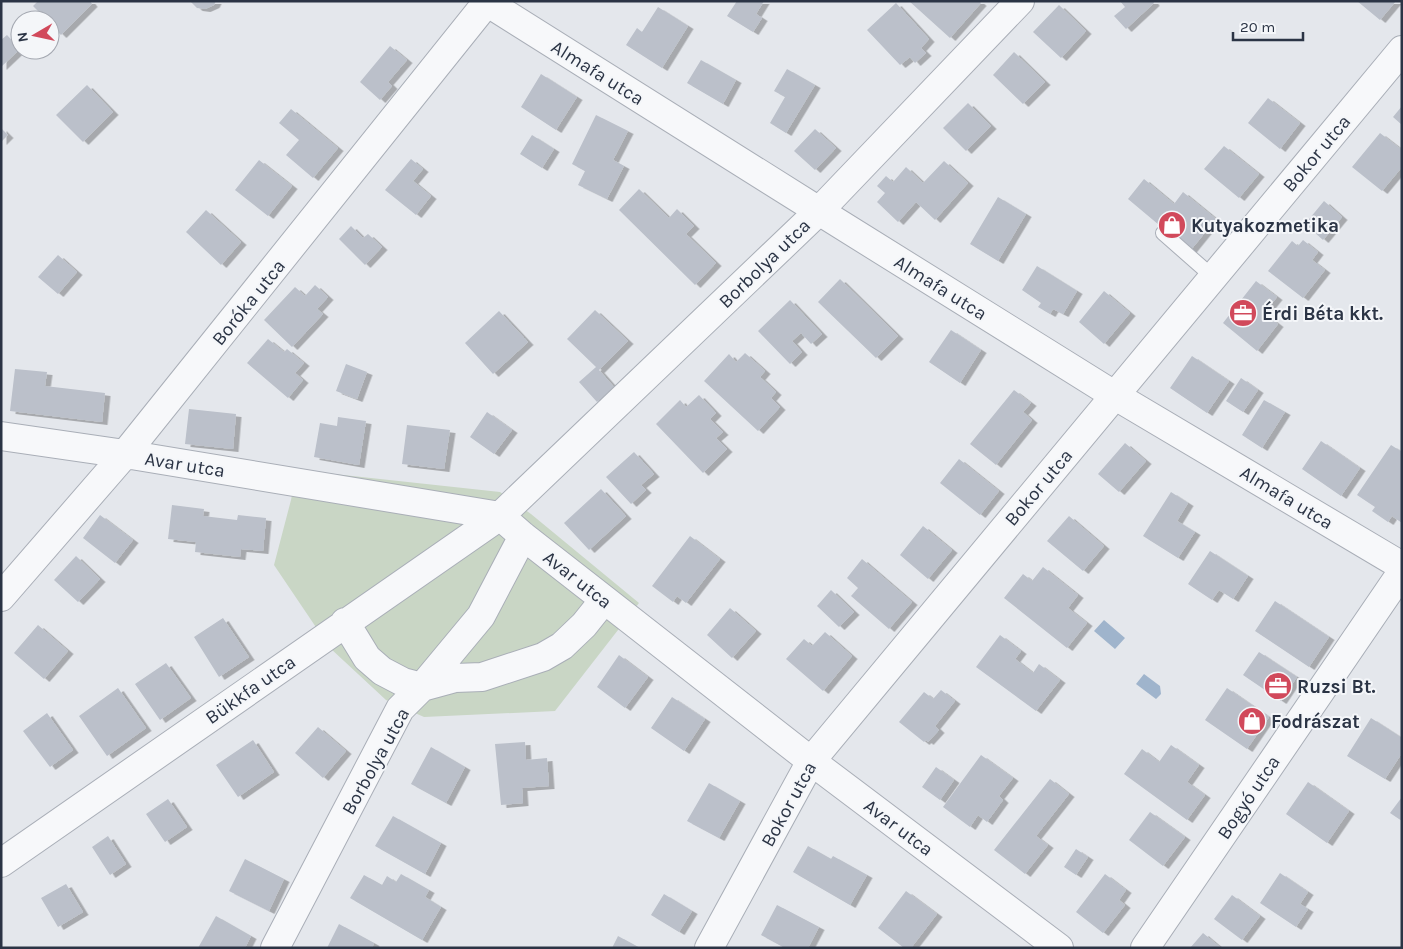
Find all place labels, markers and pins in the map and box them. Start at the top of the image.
shop icon: Kutyakozmetika [1157,210,1187,240]
place label: Kutyakozmetika [1191,215,1339,237]
office icon: Érdi Béta kkt. [1228,298,1258,328]
place label: Érdi Béta kkt. [1262,300,1383,325]
office icon: Ruzsi Bt. [1263,671,1293,701]
place label: Ruzsi Bt. [1297,676,1376,698]
shop icon: Fodrászat [1237,706,1267,736]
place label: Fodrászat [1271,711,1360,733]

